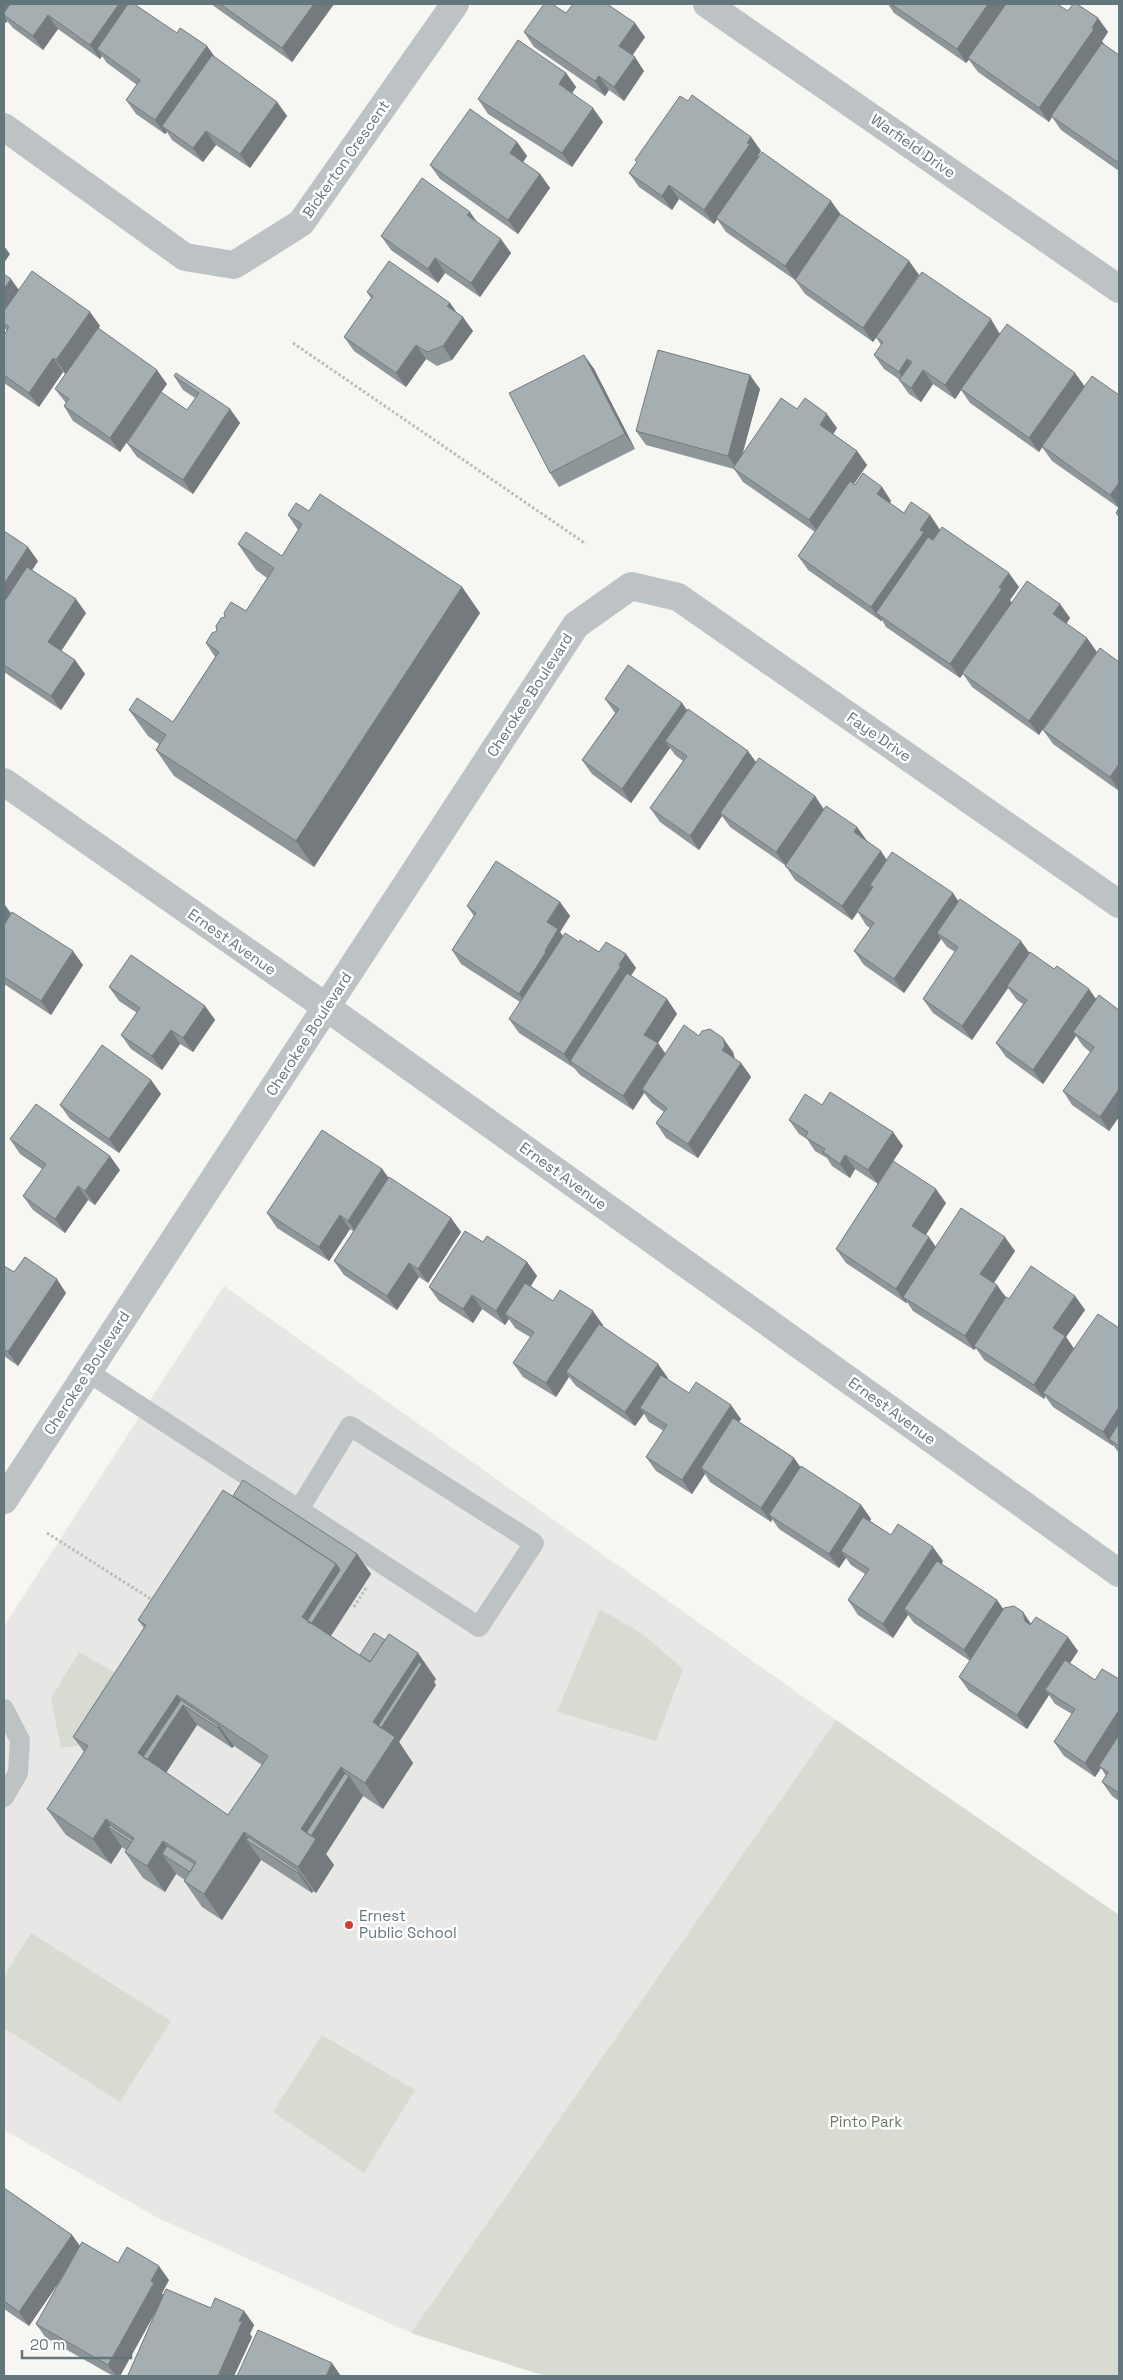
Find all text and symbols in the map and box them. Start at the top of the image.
street label: Bickerton Crescent [298,96,393,221]
street label: Warfield Drive [867,109,959,182]
street label: Cherokee Boulevard [482,629,577,760]
street label: Faye Drive [843,708,915,766]
street label: Ernest Avenue [184,904,280,979]
street label: Cherokee Boulevard [261,968,356,1099]
street label: Ernest Avenue [516,1138,611,1214]
street label: Cherokee Boulevard [39,1307,134,1438]
street label: Ernest Avenue [845,1373,940,1449]
place label: Ernest Public School [359,1906,457,1942]
marker: Ernest Public School [343,1919,355,1931]
park label: Pinto Park [830,2112,902,2131]
scale bar [22,2328,131,2360]
text: 20 m [30,2335,65,2354]

